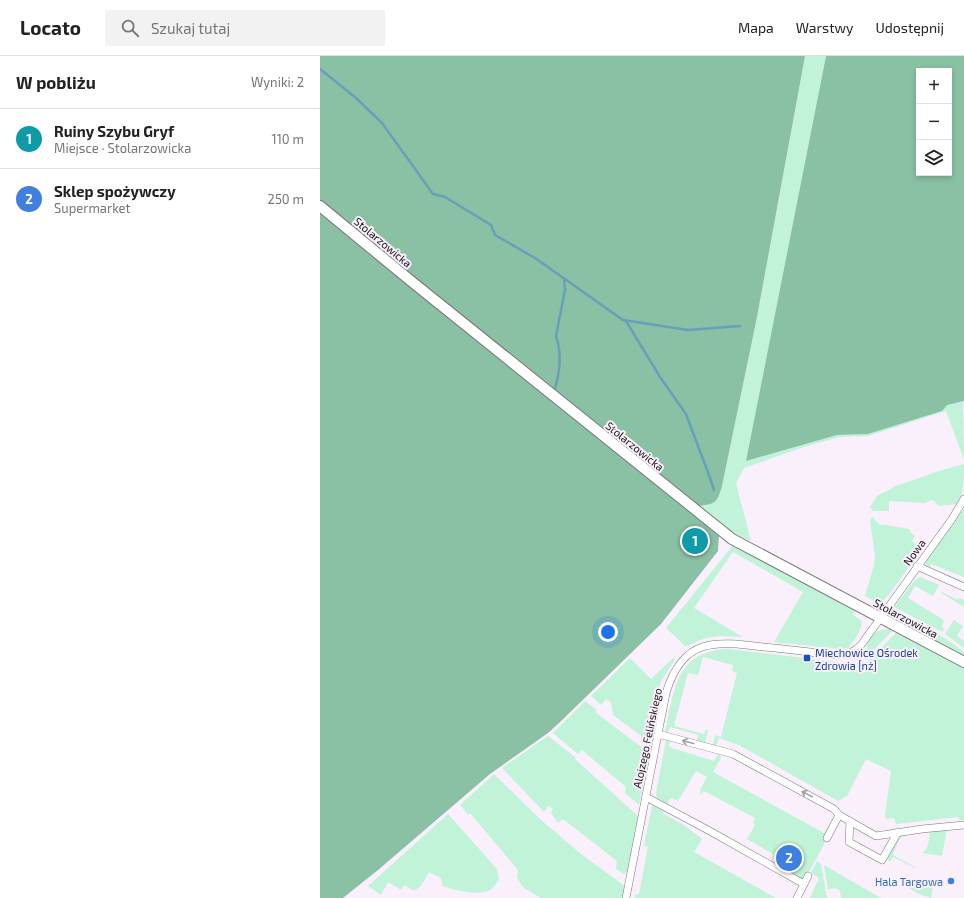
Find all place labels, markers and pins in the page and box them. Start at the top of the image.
pin: 1 [682,526,708,556]
place label: Miechowice Ośrodek Zdrowia [nż] [815,646,918,672]
marker: Miechowice Ośrodek Zdrowia [nż] [802,653,812,663]
pin: 2 [776,843,802,873]
place label: Hala Targowa [875,875,943,888]
marker: Hala Targowa [946,876,956,886]

